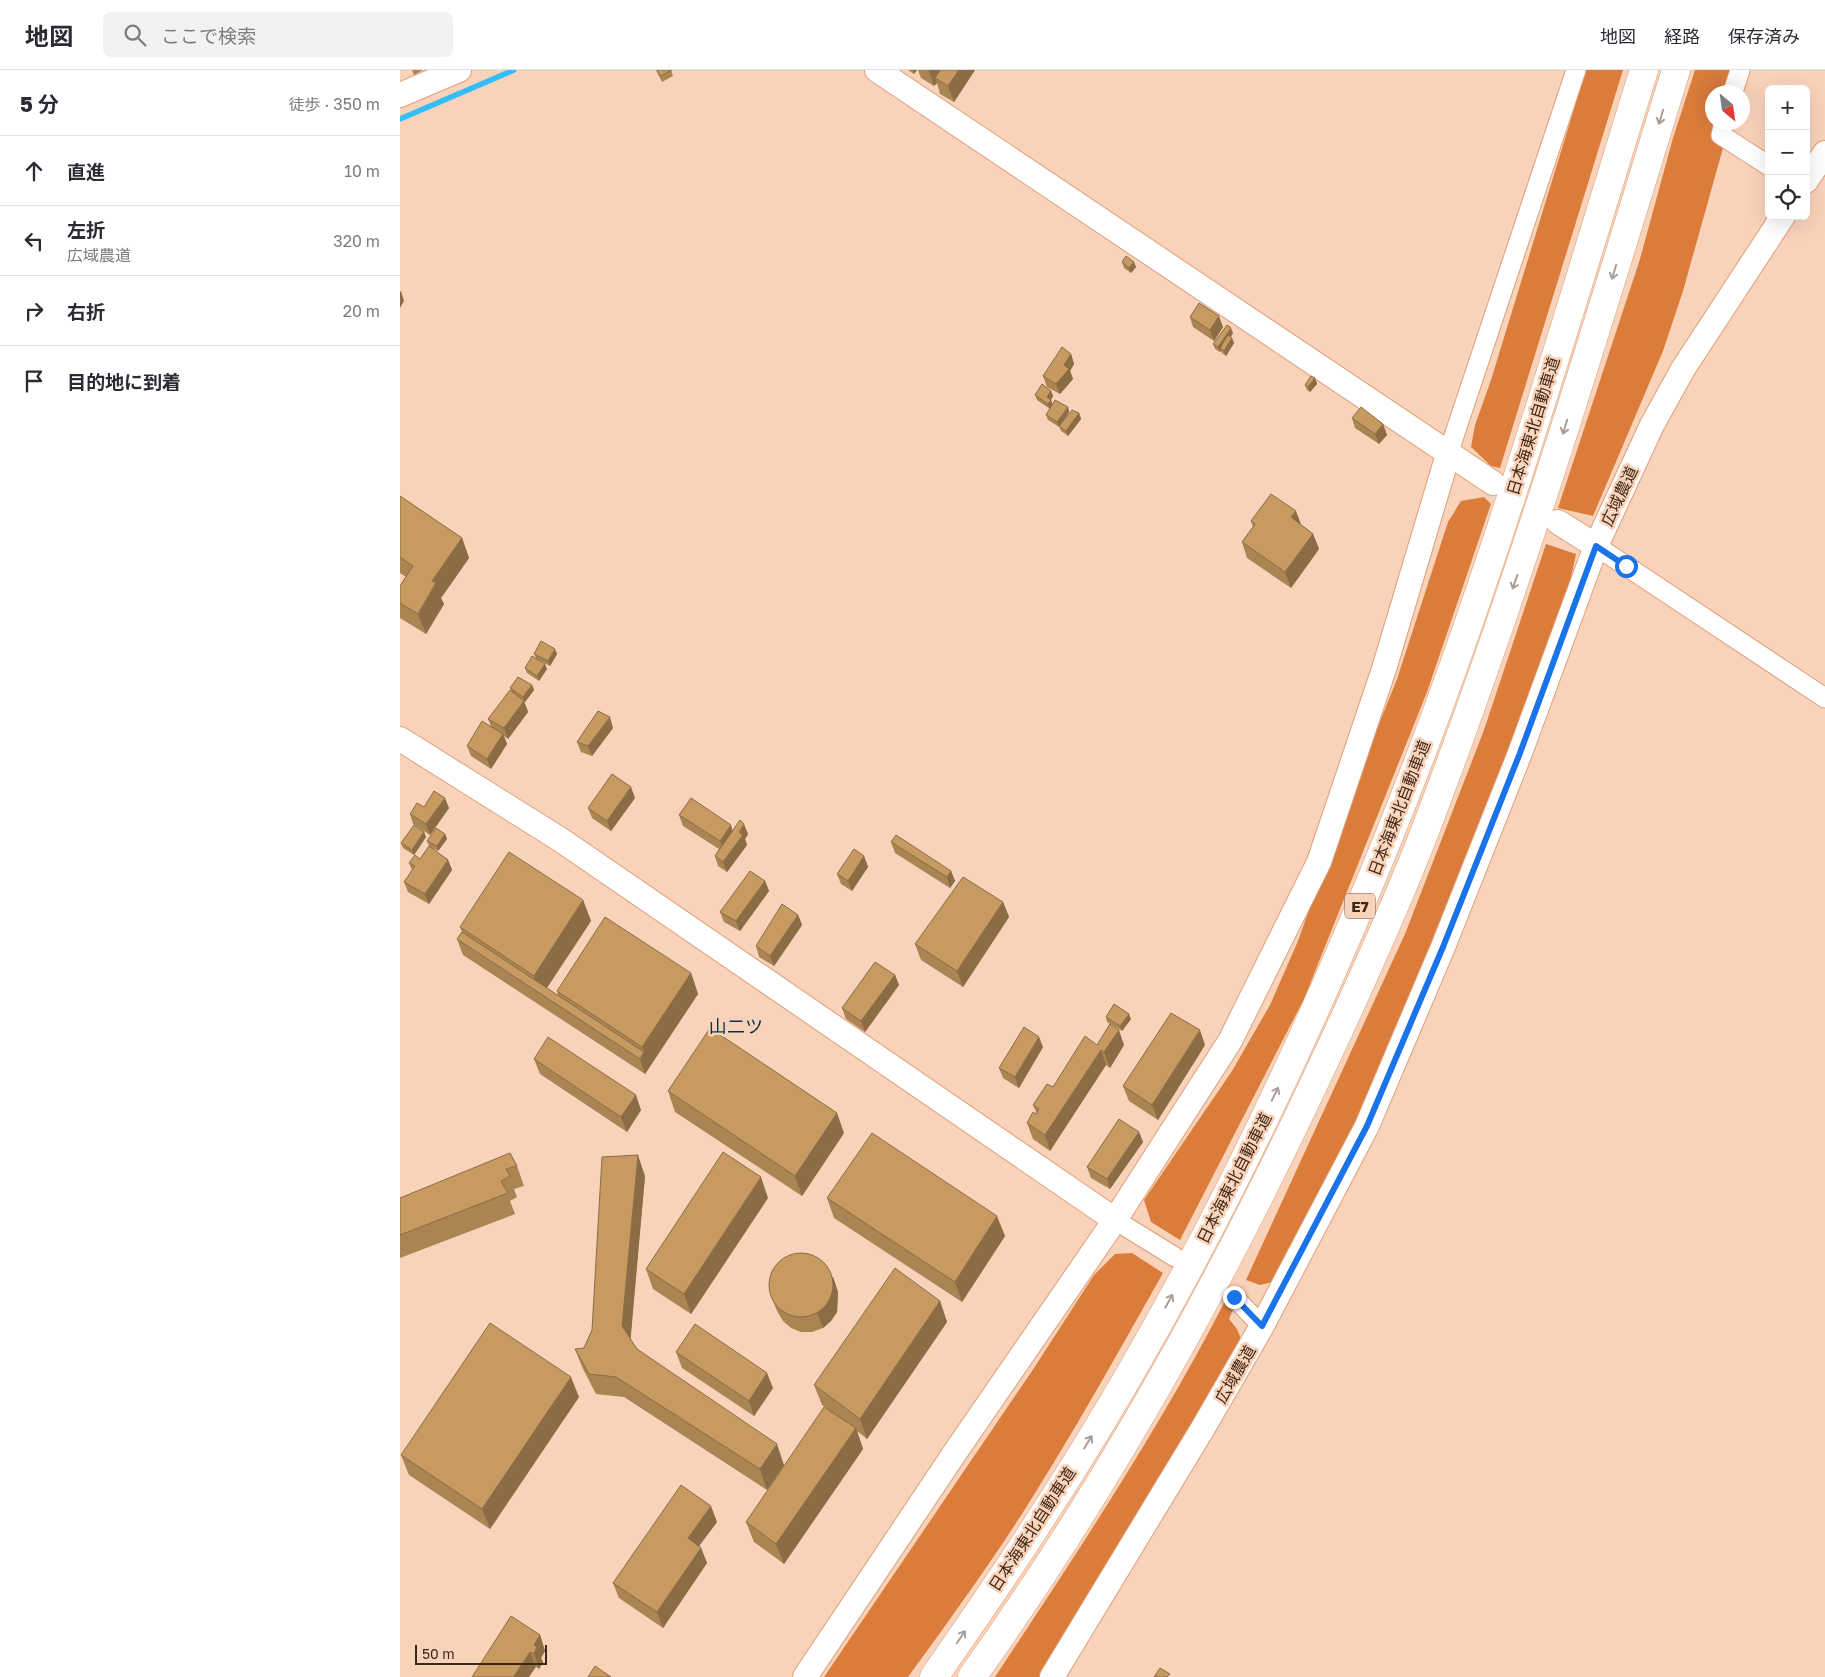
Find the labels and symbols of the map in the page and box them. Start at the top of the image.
north arrow [1705,85,1750,130]
one-way arrow [1656,108,1666,124]
one-way arrow [1608,264,1618,280]
street label: 日本海東北自動車道 [1502,354,1564,498]
one-way arrow [1560,419,1570,435]
street label: 広域農道 [1596,463,1642,529]
route start [1615,555,1638,578]
one-way arrow [1510,573,1519,589]
street label: 日本海東北自動車道 [1364,737,1434,879]
road number: E7 [1345,894,1375,918]
district label: 山二ツ [709,1015,763,1037]
one-way arrow [1271,1087,1281,1102]
street label: 日本海東北自動車道 [1192,1109,1276,1247]
route end [1223,1286,1246,1309]
one-way arrow [1165,1294,1174,1309]
street label: 広域農道 [1210,1341,1260,1407]
one-way arrow [1083,1435,1093,1449]
street label: 日本海東北自動車道 [984,1463,1080,1595]
one-way arrow [956,1630,967,1644]
scale bar [415,1642,548,1665]

